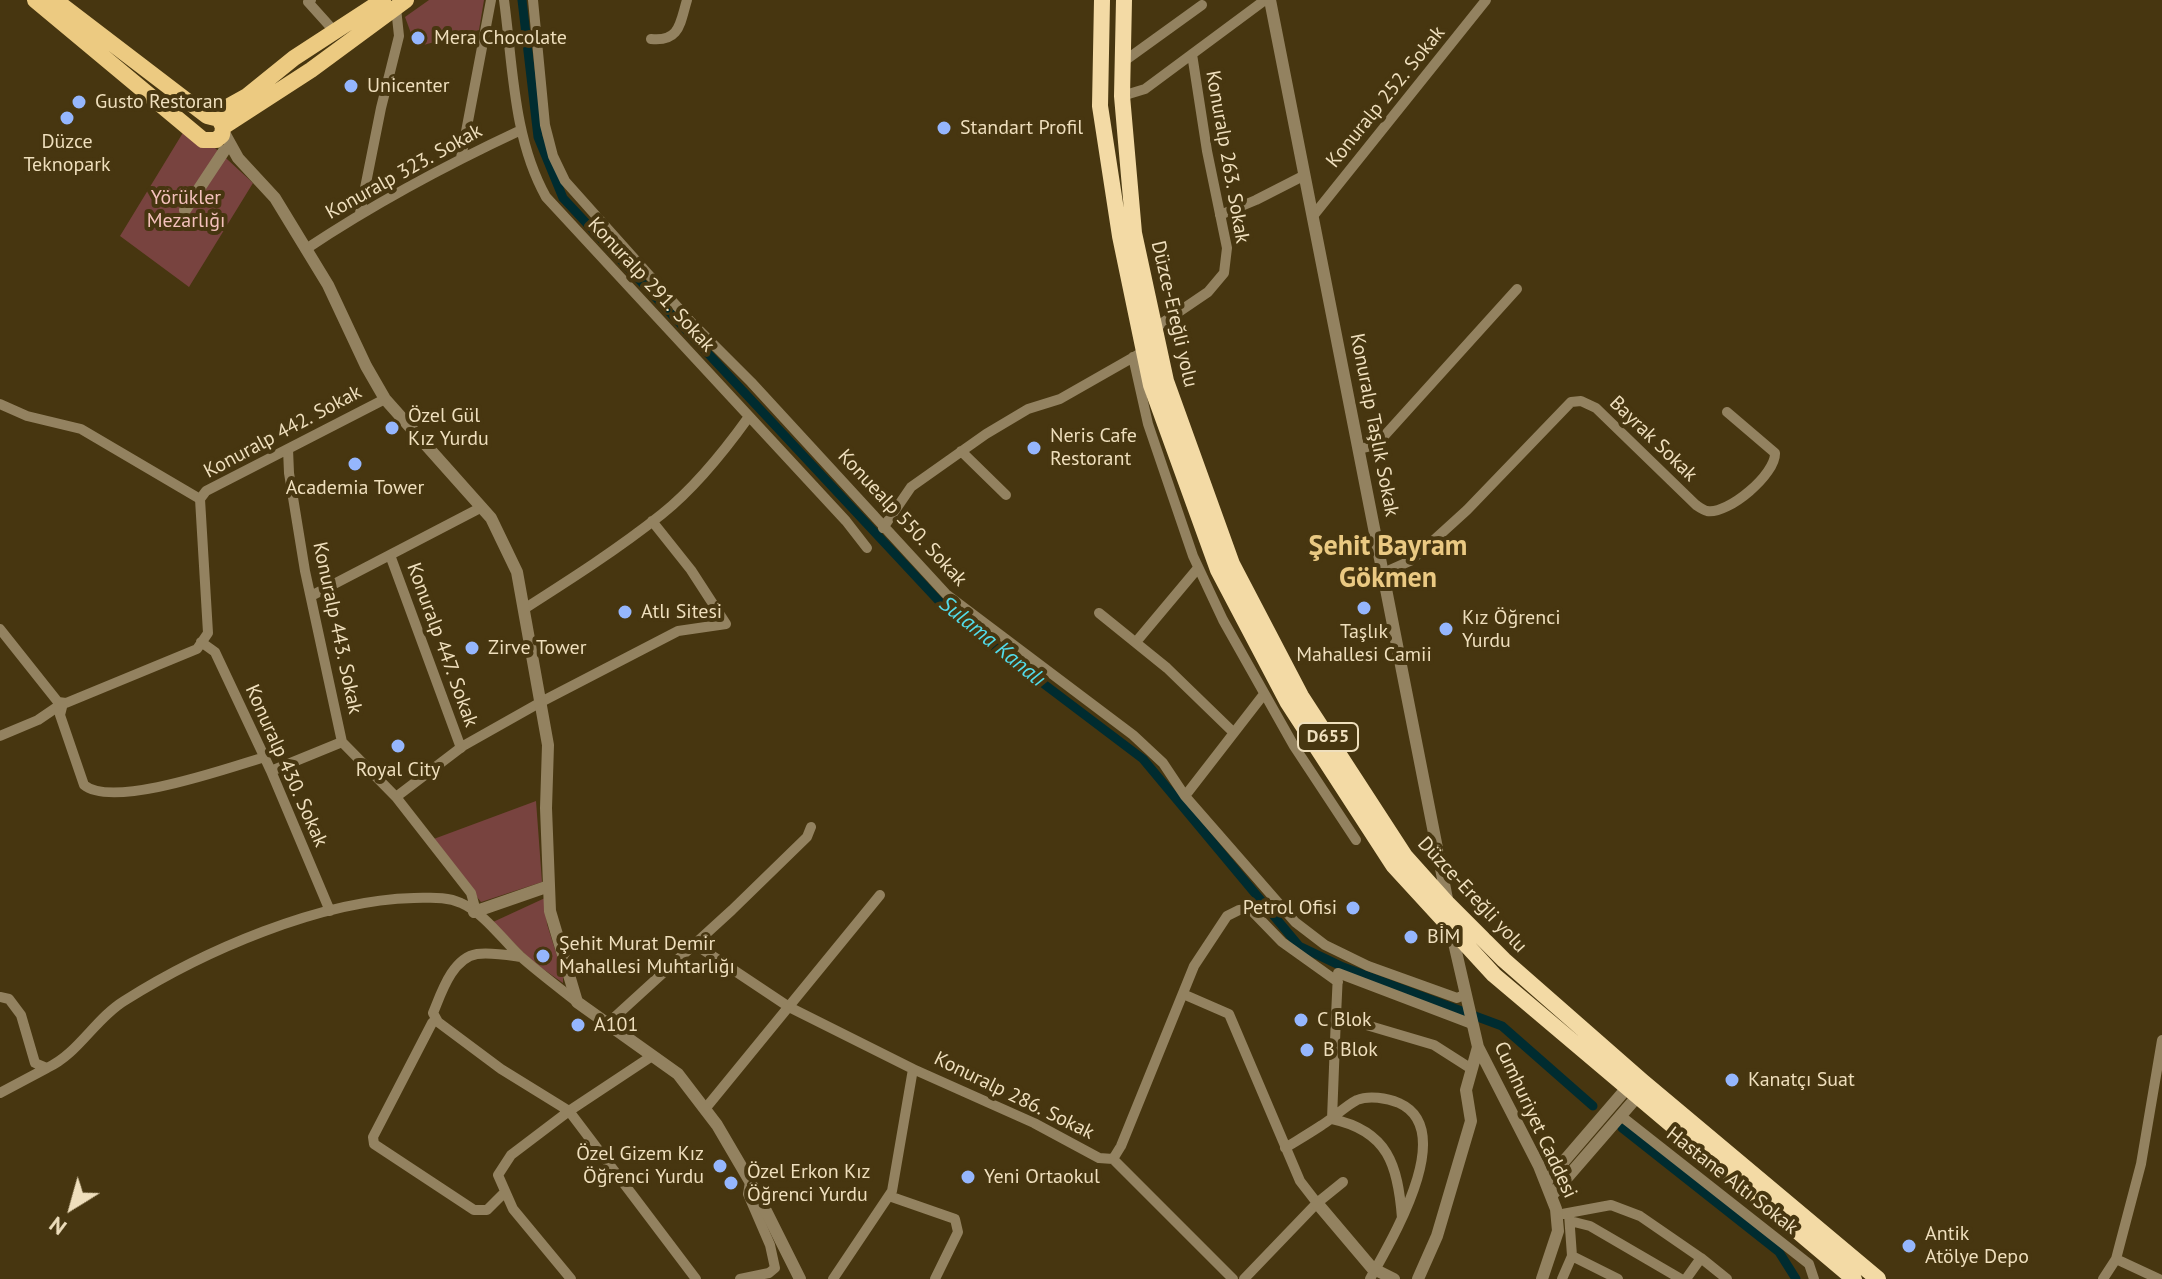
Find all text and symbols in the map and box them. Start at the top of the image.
street label: Konuralp 252. Sokak [1322,21,1450,173]
place label: Mera Chocolate [434,26,567,50]
marker: Mera Chocolate [409,29,427,47]
street label: Konuralp 263. Sokak [1200,69,1254,245]
place label: Unicenter [367,74,450,98]
marker: Unicenter [342,77,360,95]
place label: Gusto Restoran [95,90,224,114]
marker: Gusto Restoran [70,93,88,111]
marker: Düzce Teknopark [58,109,76,127]
place label: Standart Profil [960,116,1083,140]
street label: Konuralp 323. Sokak [322,119,486,225]
marker: Standart Profil [935,119,953,137]
place label: Düzce Teknopark [23,130,111,177]
park label: Yörükler Mezarlığı [147,186,225,233]
street label: Konuralp 291. Sokak [583,213,719,357]
street label: Düzce-Ereğli yolu [1145,238,1203,390]
street label: Konuralp Taşlık Sokak [1344,331,1404,519]
street label: Konuralp 442. Sokak [200,380,366,484]
street label: Bayrak Sokak [1604,391,1702,487]
place label: Özel Gül Kız Yurdu [408,404,489,451]
marker: Özel Gül Kız Yurdu [383,419,401,437]
place label: Neris Cafe Restorant [1050,424,1137,471]
marker: Neris Cafe Restorant [1025,439,1043,457]
street label: Konuealp 550. Sokak [832,445,972,591]
marker: Academia Tower [346,455,364,473]
place label: Academia Tower [286,476,424,500]
district label: Şehit Bayram Gökmen [1309,530,1467,596]
street label: Konuralp 443. Sokak [307,540,367,716]
street label: Konuralp 447. Sokak [401,560,483,730]
water label: Sulama Kanalı [934,591,1050,693]
marker: Taşlık Mahallesi Camii [1355,599,1373,617]
place label: Atlı Sitesi [641,600,722,624]
marker: Atlı Sitesi [616,603,634,621]
place label: Kız Öğrenci Yurdu [1462,606,1561,653]
place label: Taşlık Mahallesi Camii [1296,620,1432,667]
marker: Kız Öğrenci Yurdu [1437,620,1455,638]
place label: Zirve Tower [488,636,586,660]
marker: Zirve Tower [463,639,481,657]
street label: Konuralp 430. Sokak [239,681,333,851]
road number: D655 [1298,723,1358,751]
marker: Royal City [389,737,407,755]
place label: Royal City [356,758,440,782]
street label: Düzce-Ereğli yolu [1412,832,1532,958]
place label: Petrol Ofisi [1243,896,1337,920]
marker: Petrol Ofisi [1344,899,1362,917]
place label: BİM [1427,925,1460,949]
marker: BİM [1402,928,1420,946]
place label: Şehit Murat Demir Mahallesi Muhtarlığı [559,932,735,979]
marker: Şehit Murat Demir Mahallesi Muhtarlığı [534,947,552,965]
place label: C Blok [1317,1008,1372,1032]
marker: C Blok [1292,1011,1310,1029]
place label: A101 [594,1013,638,1037]
marker: A101 [569,1016,587,1034]
place label: B Blok [1323,1038,1378,1062]
street label: Cumhuriyet Caddesi [1488,1038,1582,1202]
marker: B Blok [1298,1041,1316,1059]
street label: Konuralp 286. Sokak [930,1047,1098,1145]
place label: Kanatçı Suat [1748,1068,1855,1092]
marker: Kanatçı Suat [1723,1071,1741,1089]
street label: Hastane Altı Sokak [1661,1122,1803,1240]
place label: Özel Gizem Kız Öğrenci Yurdu [576,1142,704,1189]
marker: Özel Gizem Kız Öğrenci Yurdu [711,1157,729,1175]
place label: Özel Erkon Kız Öğrenci Yurdu [747,1160,871,1207]
place label: Yeni Ortaokul [984,1165,1100,1189]
north arrow [32,1167,112,1247]
marker: Yeni Ortaokul [959,1168,977,1186]
marker: Özel Erkon Kız Öğrenci Yurdu [722,1174,740,1192]
text: N [43,1211,72,1242]
place label: Antik Atölye Depo [1925,1222,2029,1269]
marker: Antik Atölye Depo [1900,1237,1918,1255]

